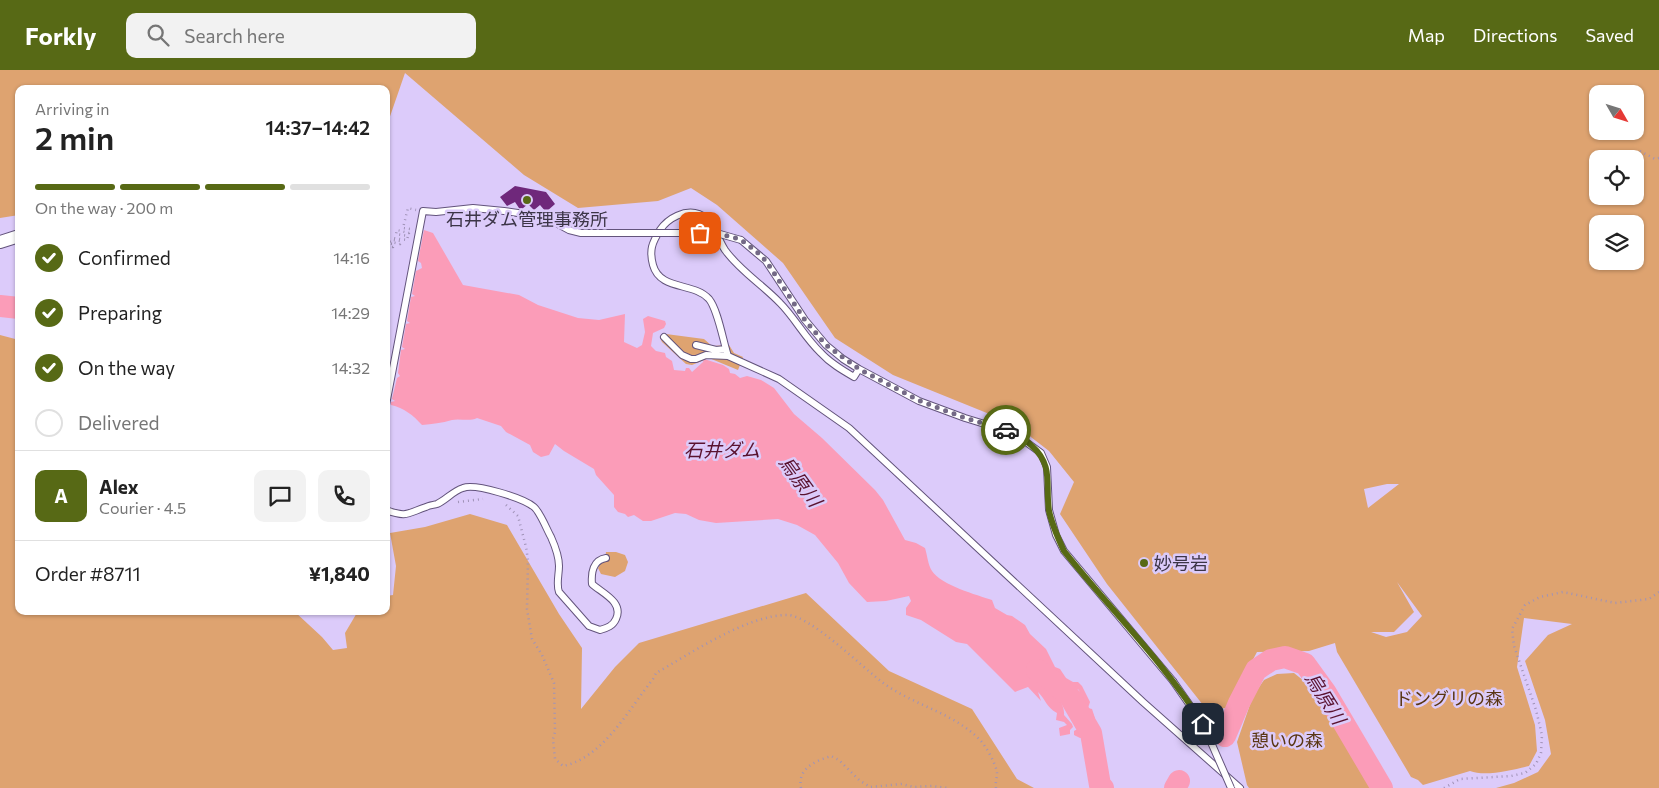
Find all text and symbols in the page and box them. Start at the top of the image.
search box [126,13,476,58]
text: Forkly [25,21,96,50]
icon: search [144,21,172,49]
text: Search here [184,24,285,47]
text: Map [1408,24,1445,46]
text: Directions [1473,24,1557,46]
text: Saved [1585,24,1634,46]
north arrow [1589,85,1644,140]
map controls [1589,85,1644,270]
text: Arriving in [35,99,109,118]
text: 14:37–14:42 [266,116,370,139]
text: 2 min [35,117,114,157]
button: locate [1589,150,1644,205]
marker: 石井ダム管理事務所 [521,194,533,206]
text: On the way · 200 m [35,198,173,217]
place label: 石井ダム管理事務所 [446,208,608,230]
pin [679,212,721,254]
button: layers [1589,215,1644,270]
icon: bag [686,219,714,247]
icon: check [35,244,63,272]
text: Confirmed [78,246,171,269]
text: 14:16 [333,248,370,267]
icon: check [35,299,63,327]
text: Preparing [78,301,162,324]
text: 14:29 [331,303,370,322]
icon: check [35,354,63,382]
text: On the way [78,356,175,379]
text: 14:32 [332,358,370,377]
courier [981,405,1031,455]
text: Delivered [78,411,159,434]
icon: car [992,416,1020,444]
water label: 石井ダム [684,438,760,461]
water label: 烏原川 [775,451,828,512]
button: chat [254,470,306,522]
button: phone [318,470,370,522]
text: Alex [99,475,139,498]
text: A [54,484,68,507]
text: Courier · 4.5 [99,498,186,517]
place label: 妙号岩 [1154,552,1208,574]
marker: 妙号岩 [1138,557,1150,569]
text: Order #8711 [35,562,141,585]
text: ¥1,840 [309,562,370,585]
water label: 烏原川 [1301,668,1352,730]
park label: ドングリの森 [1395,687,1503,709]
pin [1182,703,1224,745]
icon: home [1189,710,1217,738]
park label: 憩いの森 [1251,729,1323,751]

